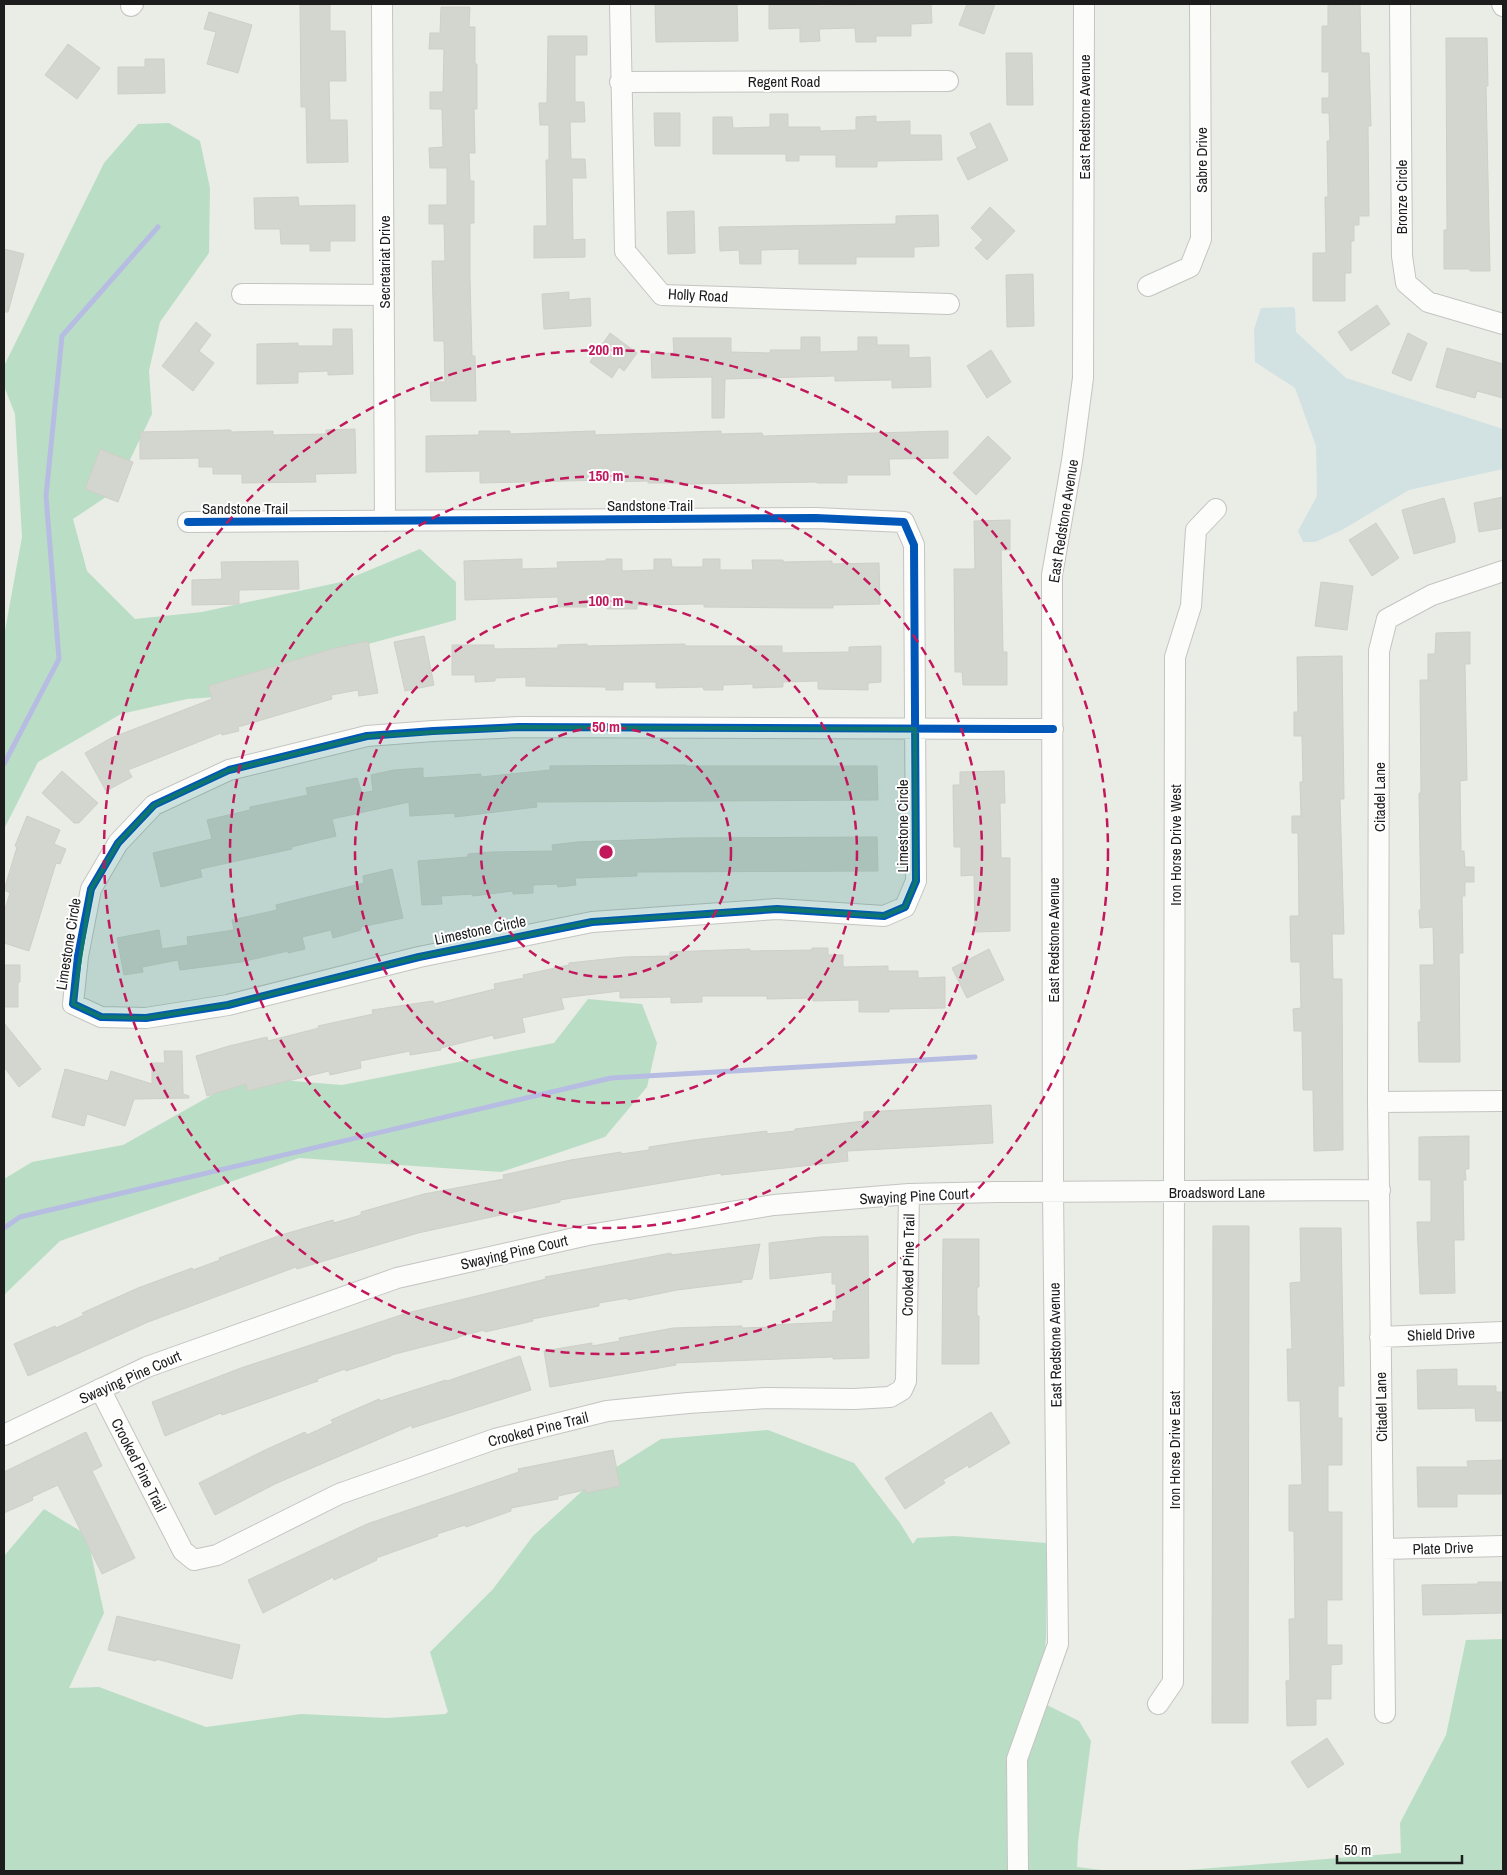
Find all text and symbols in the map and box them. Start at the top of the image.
street label: East Redstone Avenue [1074,54,1095,179]
street label: Regent Road [748,71,820,92]
street label: Sabre Drive [1191,127,1212,193]
street label: Bronze Circle [1391,160,1412,234]
street label: Secretariat Drive [374,215,395,308]
street label: Holly Road [667,283,729,307]
text: 200 m [589,339,623,360]
street label: East Redstone Avenue [1043,458,1083,584]
text: 150 m [589,465,623,486]
street label: Sandstone Trail [607,495,693,516]
street label: Sandstone Trail [202,498,288,519]
text: 100 m [589,590,623,611]
text: 50 m [592,716,620,737]
street label: Citadel Lane [1369,762,1390,832]
street label: Limestone Circle [892,779,913,872]
street label: Iron Horse Drive West [1165,784,1186,906]
centre of rings [597,843,615,861]
street label: East Redstone Avenue [1043,877,1064,1002]
street label: Limestone Circle [50,896,86,992]
street label: Limestone Circle [432,910,528,950]
street label: Broadsword Lane [1169,1182,1265,1203]
street label: Swaying Pine Court [859,1183,970,1209]
street label: Crooked Pine Trail [897,1214,919,1316]
street label: Swaying Pine Court [458,1229,570,1275]
street label: East Redstone Avenue [1043,1282,1067,1408]
street label: Shield Drive [1407,1322,1475,1346]
street label: Swaying Pine Court [76,1345,185,1409]
street label: Citadel Lane [1370,1372,1392,1442]
street label: Iron Horse Drive East [1164,1390,1185,1509]
street label: Crooked Pine Trail [486,1406,590,1452]
street label: Crooked Pine Trail [106,1415,172,1515]
street label: Plate Drive [1412,1536,1474,1560]
scale bar [1337,1832,1462,1864]
text: 50 m [1344,1839,1371,1860]

